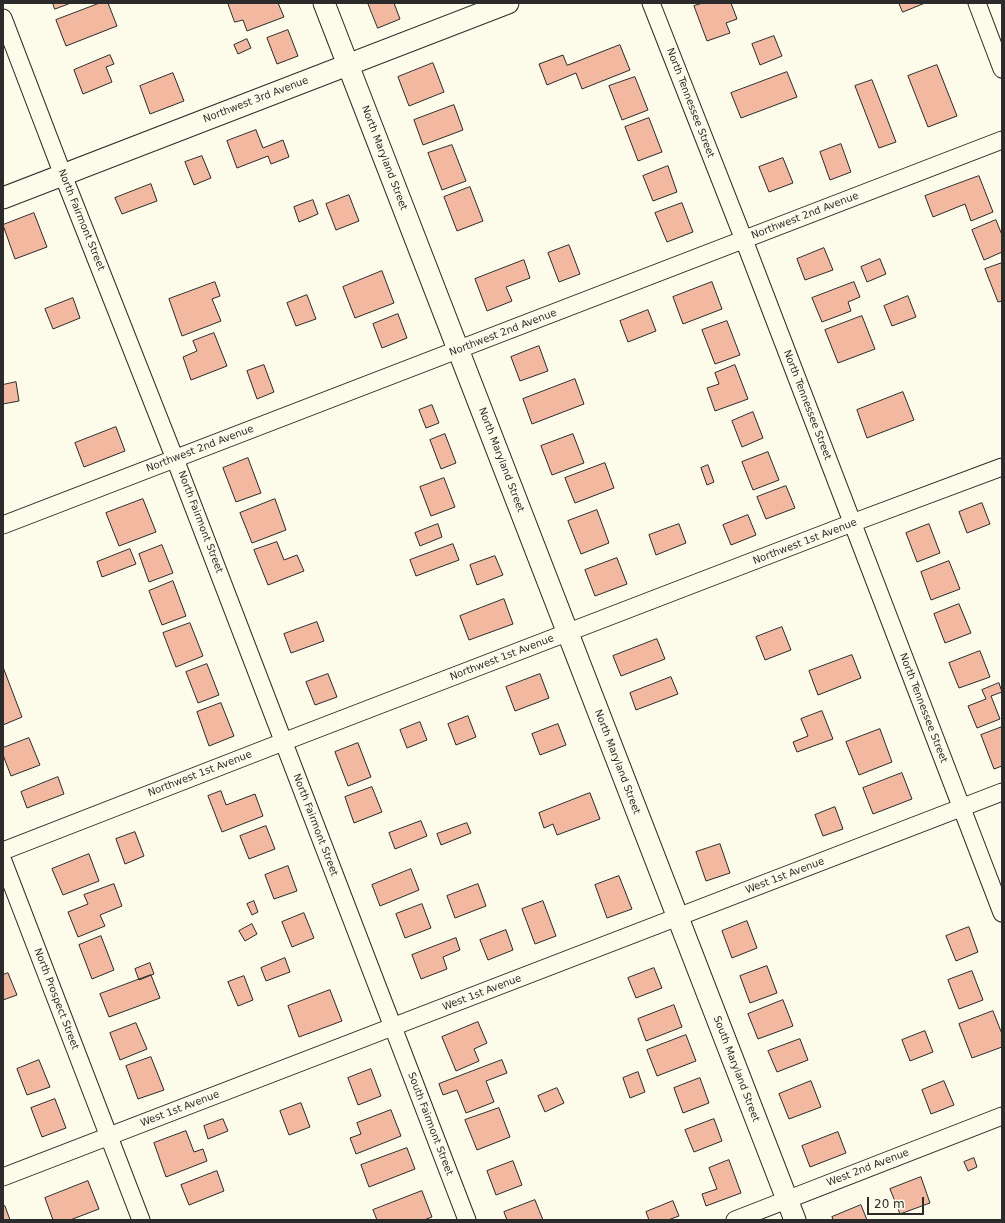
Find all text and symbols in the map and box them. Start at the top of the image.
street label: North Tennessee Street [663,46,717,160]
street label: Northwest 3rd Avenue [202,74,310,126]
street label: North Maryland Street [358,104,410,212]
street label: North Fairmont Street [55,167,107,273]
street label: Northwest 2nd Avenue [750,190,860,242]
street label: Northwest 2nd Avenue [448,307,558,359]
street label: North Tennessee Street [780,348,834,462]
street label: North Maryland Street [475,406,527,514]
street label: Northwest 2nd Avenue [145,423,255,475]
street label: North Fairmont Street [175,469,225,575]
street label: Northwest 1st Avenue [751,517,859,567]
street label: Northwest 1st Avenue [448,633,556,683]
street label: North Tennessee Street [896,651,950,765]
street label: North Maryland Street [591,708,643,816]
street label: Northwest 1st Avenue [146,749,254,799]
street label: North Fairmont Street [290,772,340,878]
street label: West 1st Avenue [744,855,826,897]
street label: North Prospect Street [31,947,81,1051]
street label: West 1st Avenue [441,972,523,1014]
street label: South Maryland Street [710,1014,762,1124]
street label: South Fairmont Street [405,1071,455,1177]
street label: West 1st Avenue [139,1088,221,1130]
street label: West 2nd Avenue [825,1147,911,1189]
scale bar [869,1189,926,1215]
text: 20 m [874,1197,905,1211]

